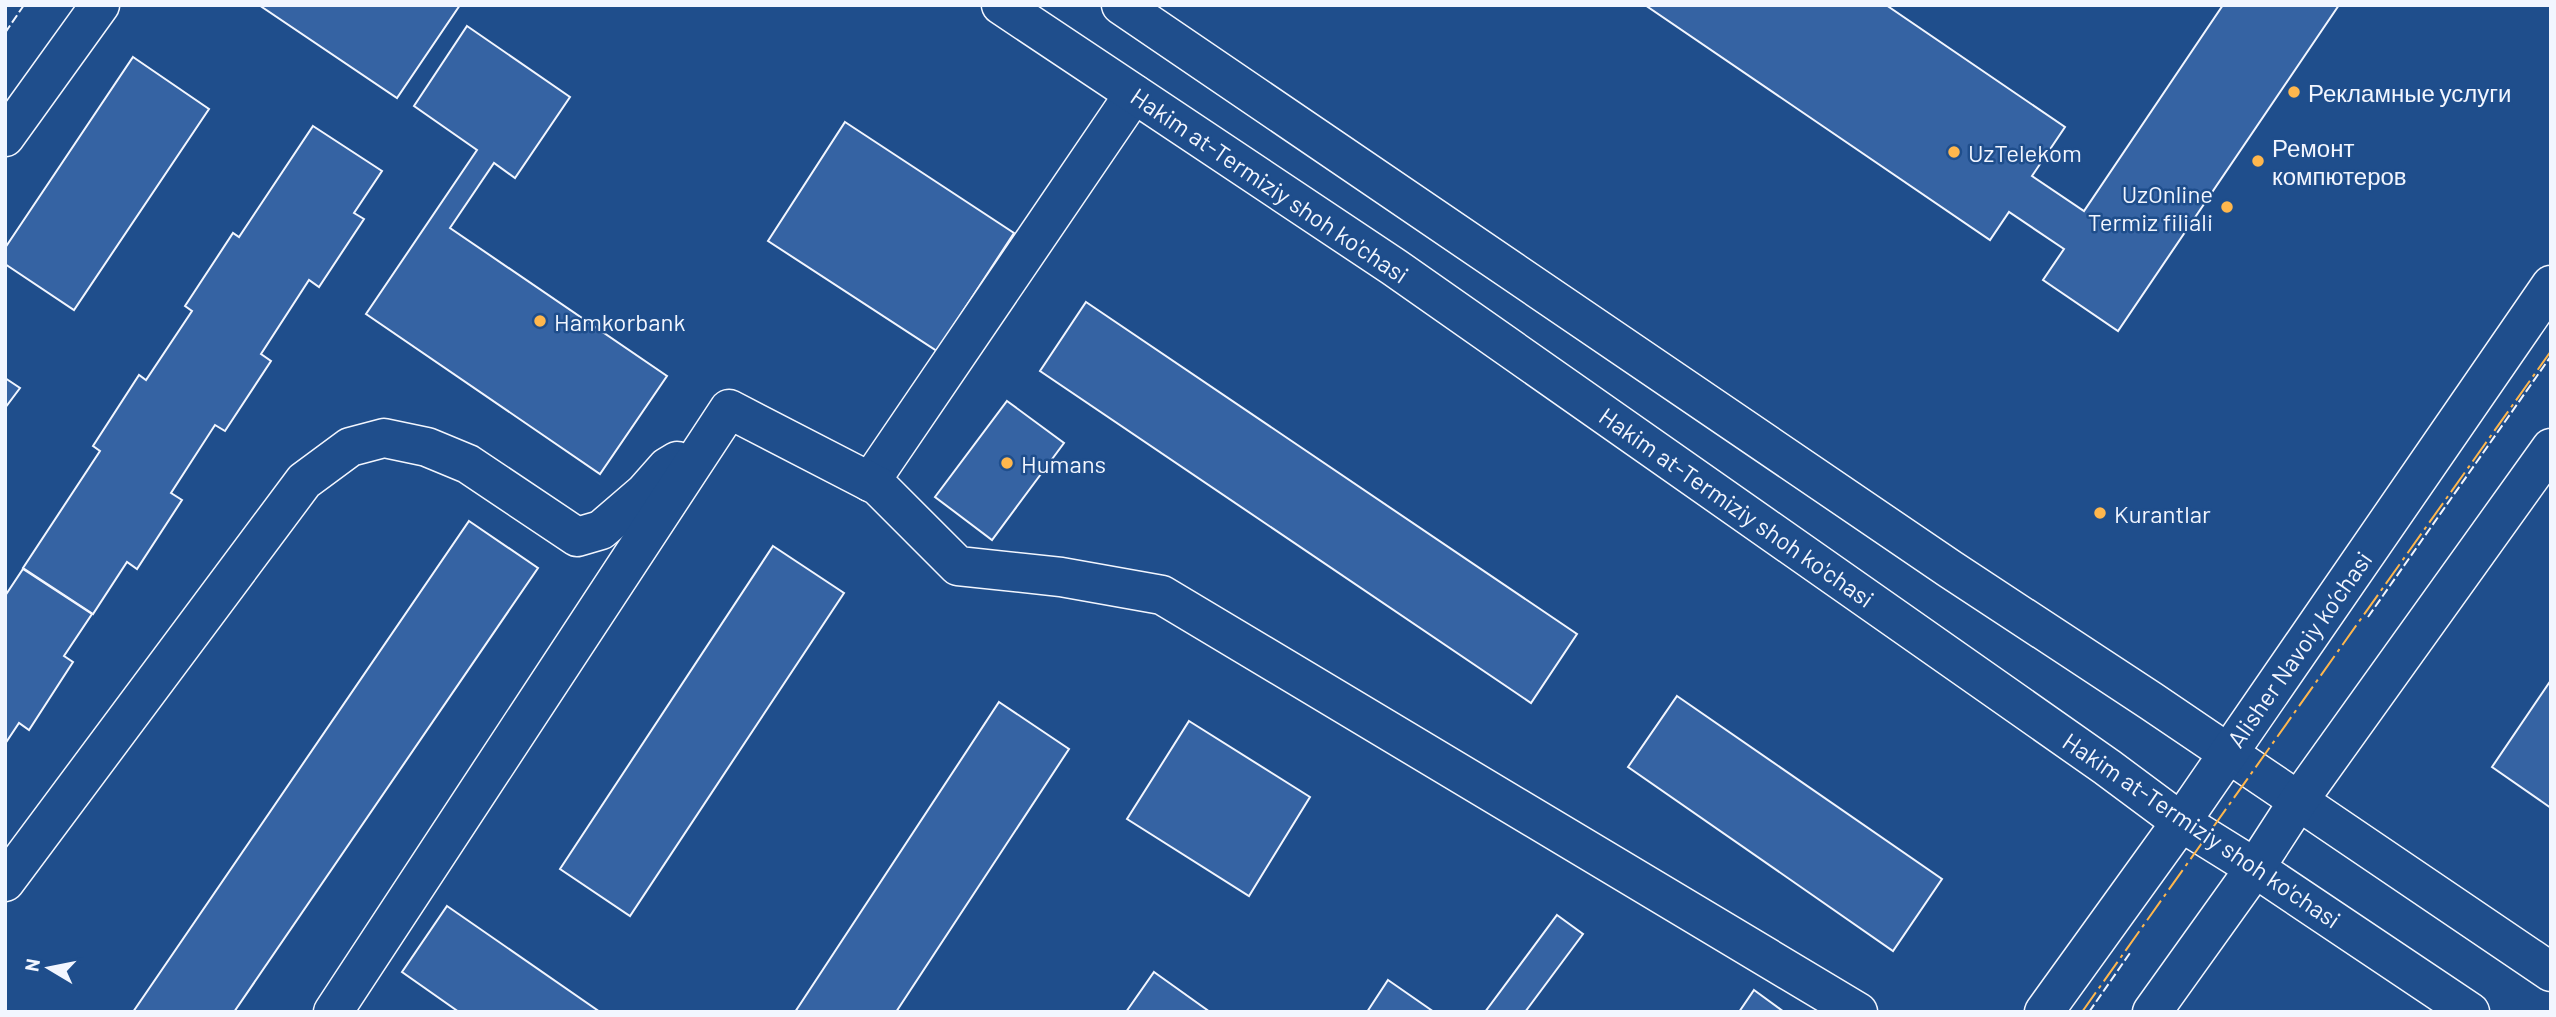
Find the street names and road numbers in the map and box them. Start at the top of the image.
street label: Hakim at-Termiziy shoh ko'chasi [1126,81,1414,289]
street label: Hakim at-Termiziy shoh ko'chasi [1594,401,1880,613]
street label: Alisher Navoiy ko’chasi [2220,545,2378,753]
street label: Hakim at-Termiziy shoh ko'chasi [2058,726,2346,934]

